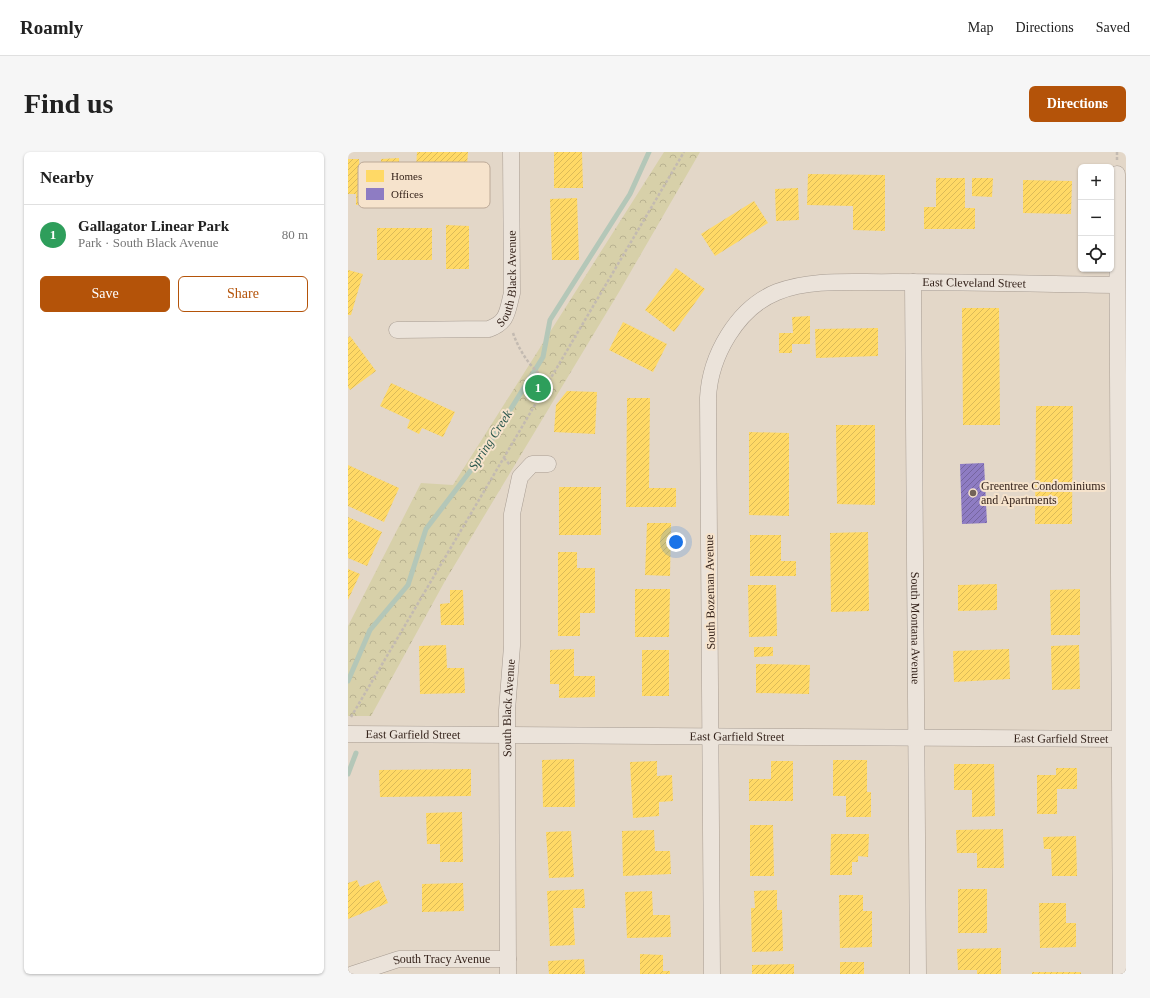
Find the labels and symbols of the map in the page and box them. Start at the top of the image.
legend [358,162,490,208]
text: Homes [391,170,422,182]
text: Offices [391,188,423,200]
street label: South Black Avenue [493,231,520,330]
street label: East Cleveland Street [922,275,1027,290]
pin: 1 [525,373,551,403]
water label: Spring Creek [465,407,515,473]
place label: Greentree Condominiums and Apartments [981,479,1106,507]
marker: Greentree Condominiums and Apartments [968,488,978,498]
your location [666,532,686,552]
street label: South Bozeman Avenue [702,534,718,650]
street label: South Montana Avenue [908,572,923,684]
street label: South Black Avenue [500,659,518,757]
street label: East Garfield Street [366,727,461,742]
street label: East Garfield Street [690,729,785,744]
street label: East Garfield Street [1014,731,1109,746]
street label: South Tracy Avenue [391,952,490,968]

